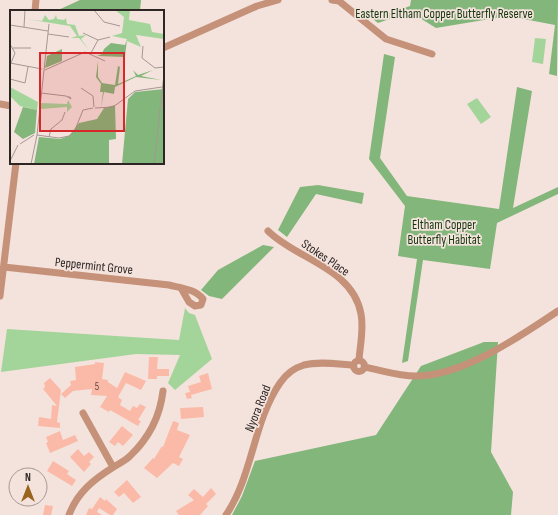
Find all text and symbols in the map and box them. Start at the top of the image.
park label: Eastern Eltham Copper Butterfly Reserve [355,6,533,22]
inset map [10,10,164,164]
park label: Eltham Copper Butterfly Habitat [407,217,481,248]
street label: Stokes Place [298,236,353,280]
street label: Peppermint Grove [54,254,134,278]
house number: 5 [95,380,99,393]
street label: Nyora Road [241,383,275,434]
north arrow [8,467,48,507]
text: N [25,471,31,484]

